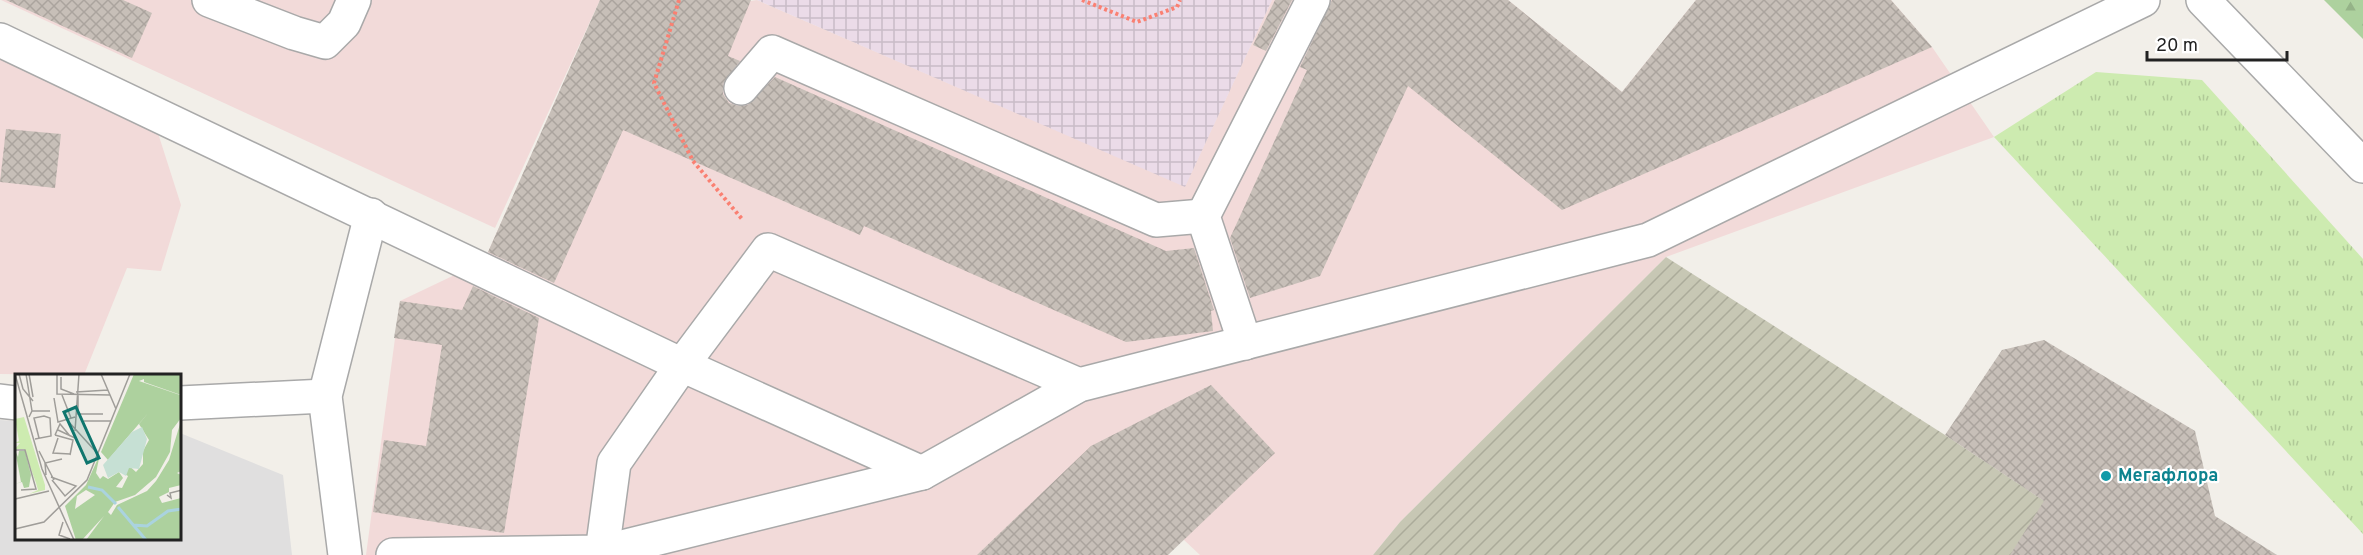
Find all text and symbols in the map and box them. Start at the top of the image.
scale bar [2147,24,2286,62]
text: 20 m [2156,35,2198,58]
inset map [15,374,182,540]
place label: Мегафлора [2118,465,2218,488]
marker: Мегафлора [2099,469,2113,483]

